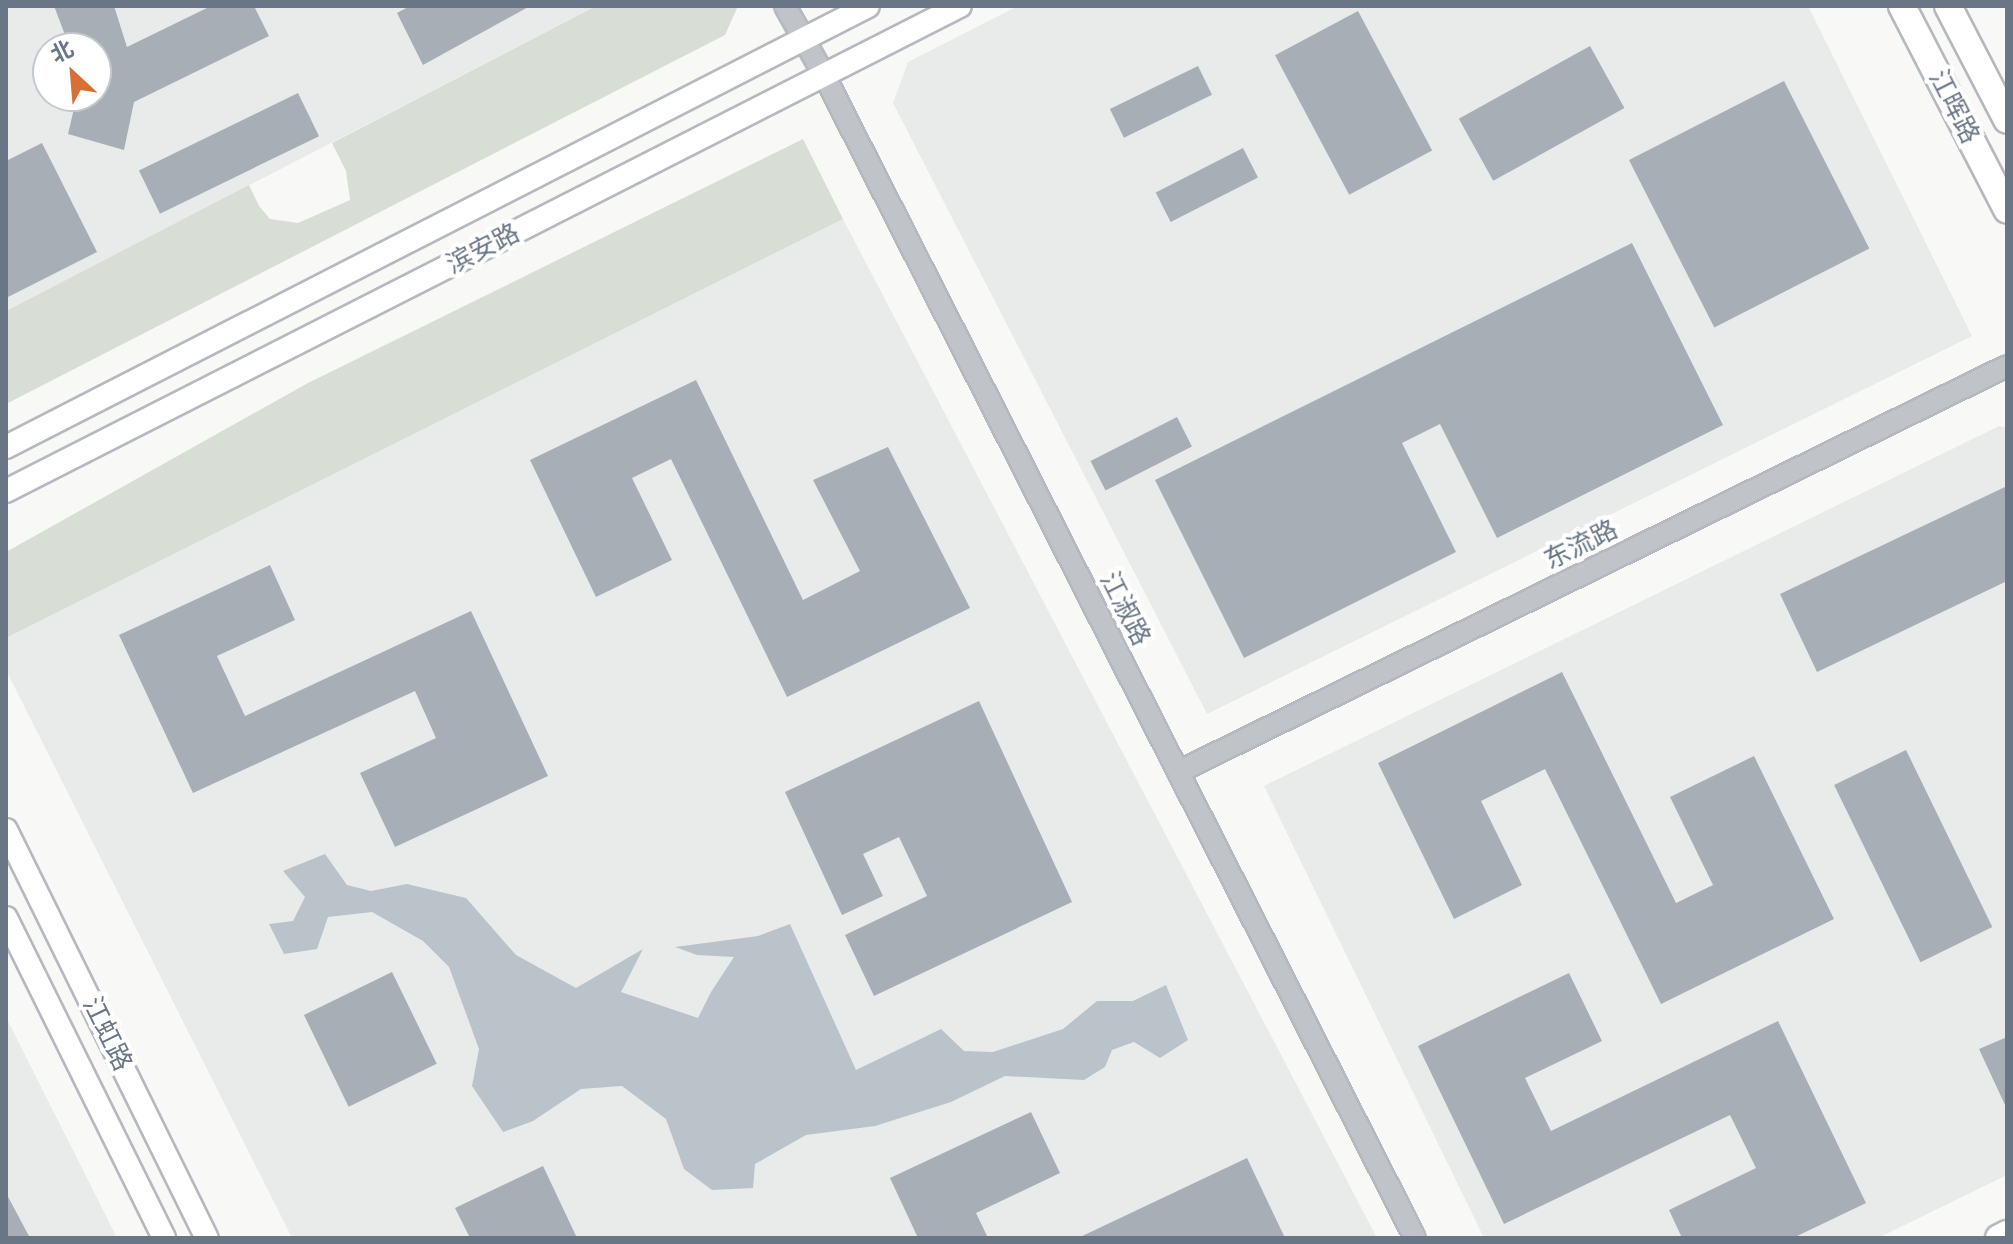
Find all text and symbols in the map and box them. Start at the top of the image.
north arrow [32,32,112,112]
text: 北 [46,35,78,69]
street label: 江晖路 [1922,65,1986,149]
street label: 滨安路 [441,217,525,281]
street label: 东流路 [1539,514,1623,576]
street label: 江淑路 [1093,567,1157,651]
street label: 江虹路 [76,992,138,1076]

